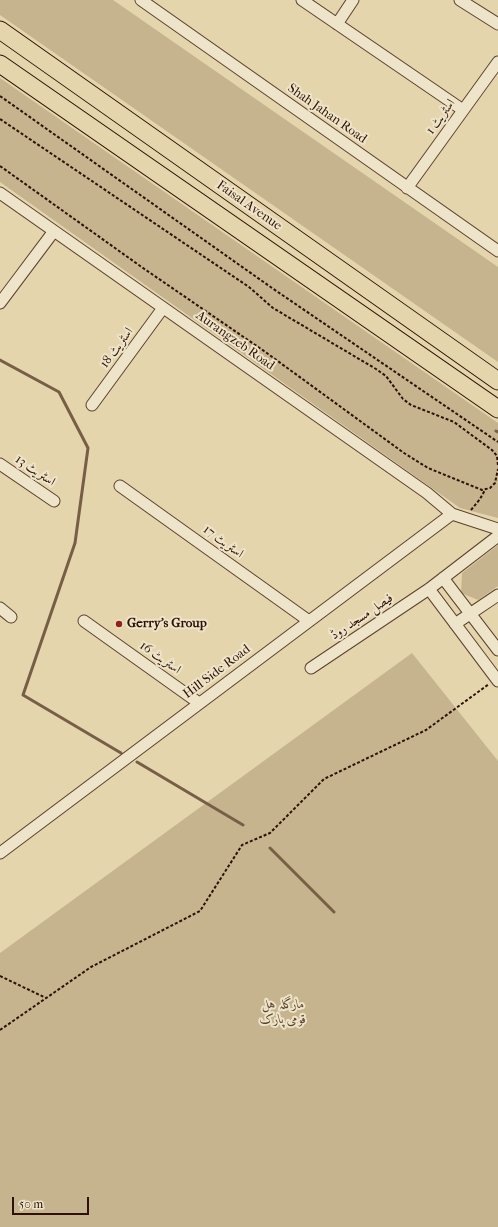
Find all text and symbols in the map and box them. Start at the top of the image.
street label: Shah Jahan Road [284,81,370,147]
street label: اسٹریٹ 1 [423,96,459,138]
street label: Faisal Avenue [213,178,285,234]
street label: Aurangzeb Road [193,308,277,374]
street label: اسٹریٹ 18 [97,325,137,371]
street label: اسٹریٹ 13 [12,452,58,490]
street label: اسٹریٹ 17 [200,522,246,562]
street label: فیصل مسجد روڈ [328,590,396,644]
place label: Gerry's Group [127,616,207,632]
marker: Gerry's Group [114,619,124,629]
street label: اسٹریٹ 16 [136,638,184,678]
street label: Hill Side Road [180,642,254,702]
park label: مارگلہ ہل قومی پارک [260,997,306,1028]
scale bar [14,1189,91,1215]
text: 50 m [19,1197,43,1211]

